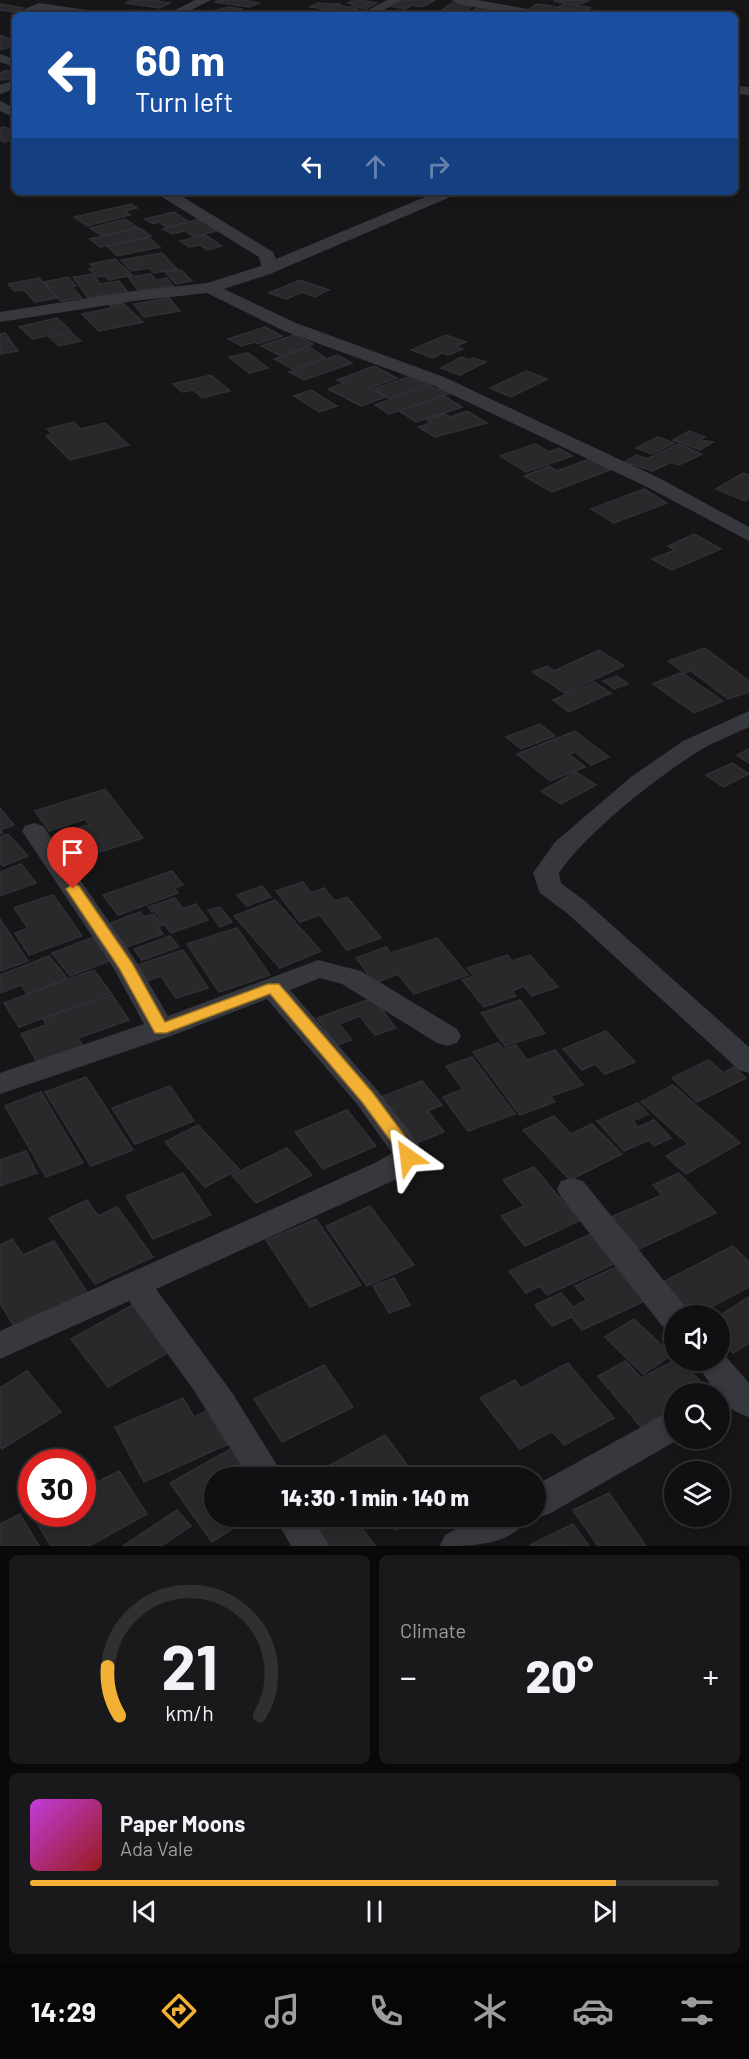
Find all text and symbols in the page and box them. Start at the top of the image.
text: 60 m [135,34,225,84]
icon: left [36,36,114,114]
text: Turn left [135,85,233,117]
icon: left [296,150,329,183]
icon: ahead [359,150,392,183]
icon: right [422,150,455,183]
pin [47,827,98,889]
icon: arrive [56,836,89,869]
position arrow [376,1125,440,1189]
map controls [664,1305,730,1527]
button: sound [664,1305,730,1371]
button: search [664,1383,730,1449]
speed limit sign: 30 [18,1449,96,1527]
button: layers [664,1461,730,1527]
text: 14:30 · 1 min · 140 m [281,1484,469,1510]
text: Climate [400,1618,466,1642]
text: 21 [161,1628,218,1702]
text: 20° [525,1648,594,1702]
text: − [400,1656,417,1696]
text: + [703,1656,719,1696]
text: km/h [165,1701,214,1726]
text: Paper Moons [120,1810,245,1836]
text: Ada Vale [120,1836,193,1860]
icon: previous [128,1895,161,1928]
icon: pause [358,1895,391,1928]
icon: next [588,1895,621,1928]
icon: directions [158,1990,200,2032]
icon: music [261,1990,303,2032]
icon: phone [365,1990,407,2032]
icon: climate [469,1990,511,2032]
icon: car [572,1990,614,2032]
icon: filters [676,1990,718,2032]
text: 14:29 [31,1995,96,2027]

